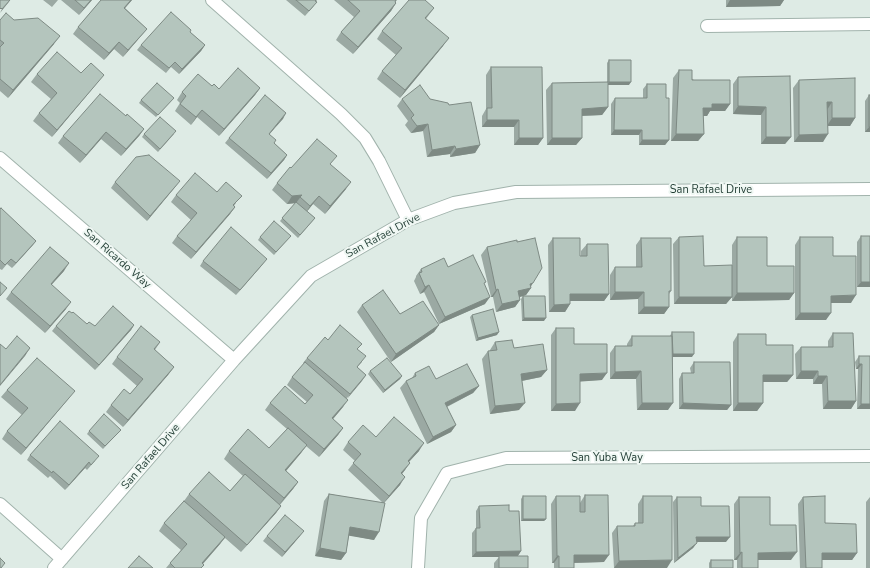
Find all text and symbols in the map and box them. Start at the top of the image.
street label: San Rafael Drive [670,183,752,197]
street label: San Rafael Drive [344,211,422,261]
street label: San Ricardo Way [81,226,153,292]
street label: San Rafael Drive [119,422,183,492]
street label: San Yuba Way [571,451,643,465]

